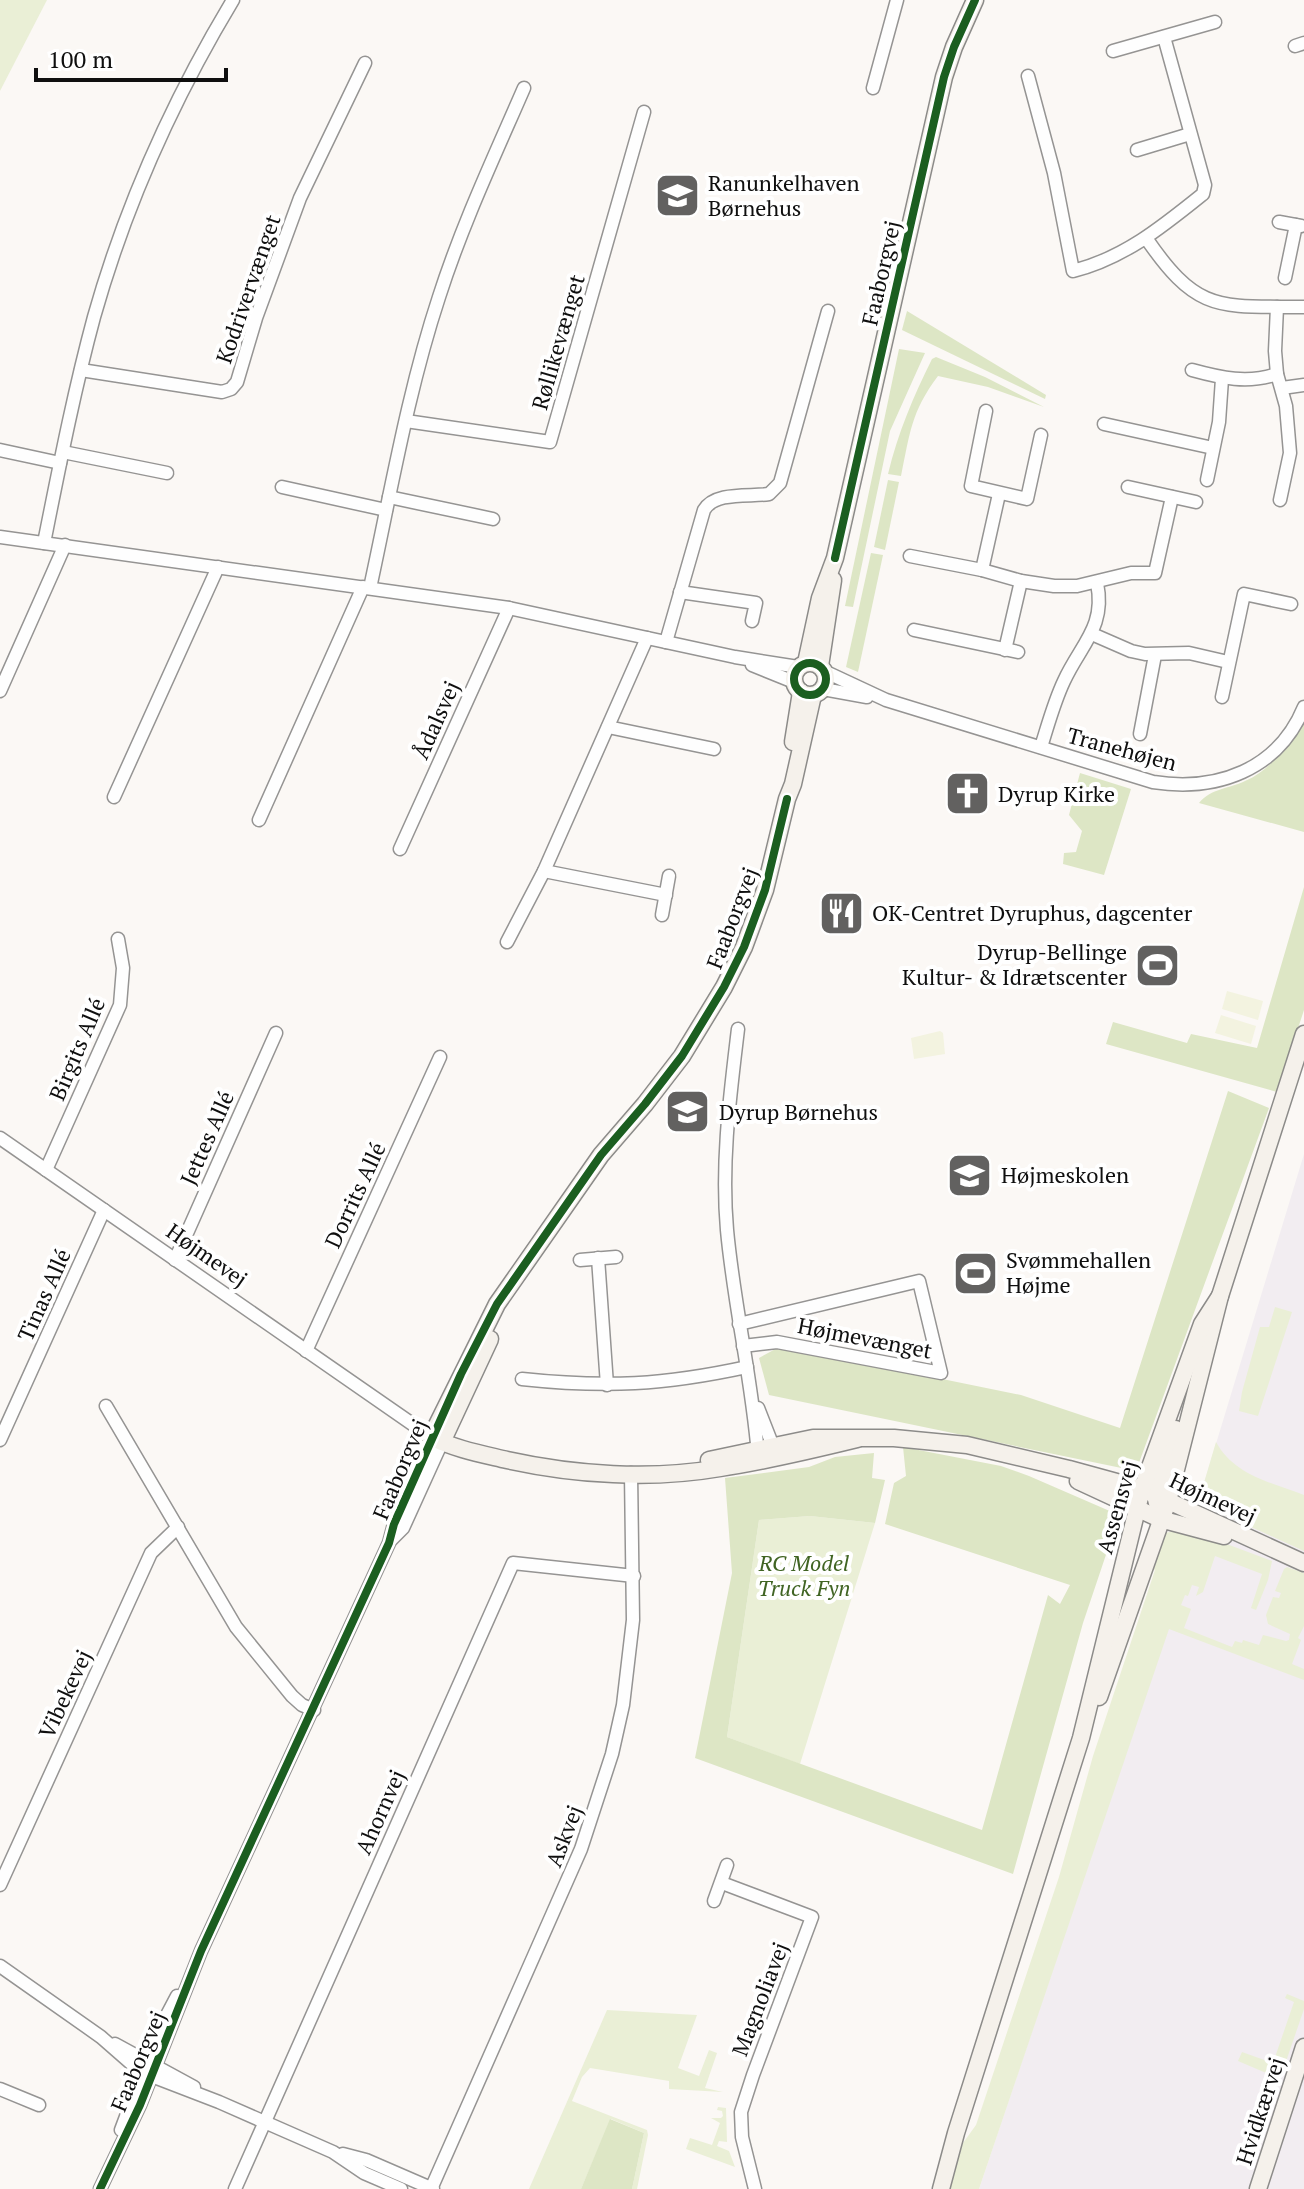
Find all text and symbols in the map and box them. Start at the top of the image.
scale bar [36,32,226,82]
text: 100 m [48,43,113,75]
place label: Ranunkelhaven Børnehus [708,168,860,222]
school or university icon: Ranunkelhaven Børnehus [653,172,701,220]
street label: Kodrivervænget [209,211,287,367]
street label: Faaborgvej [854,218,907,328]
street label: Røllikevænget [524,271,591,413]
street label: Ådalsvej [405,676,466,763]
street label: Tranehøjen [1064,720,1180,777]
church icon: Dyrup Kirke [943,770,991,818]
place label: Dyrup Kirke [998,779,1115,808]
street label: Faaborgvej [699,863,764,973]
restaurant icon: OK-Centret Dyruphus, dagcenter [817,889,865,937]
place label: OK-Centret Dyruphus, dagcenter [872,898,1193,927]
place label: Dyrup-Bellinge Kultur- & Idrætscenter [902,937,1128,991]
sports icon: Dyrup-Bellinge Kultur- & Idrætscenter [1134,941,1182,989]
street label: Birgits Allé [42,993,111,1105]
street label: Jettes Allé [173,1086,240,1189]
school or university icon: Dyrup Børnehus [664,1088,712,1136]
place label: Dyrup Børnehus [719,1097,878,1126]
street label: Dorrits Allé [317,1137,392,1252]
school or university icon: Højmeskolen [946,1151,994,1199]
place label: Højmeskolen [1001,1160,1129,1189]
street label: Højmevej [161,1216,253,1293]
street label: Tinas Allé [10,1244,77,1346]
place label: Svømmehallen Højme [1006,1245,1151,1299]
sports icon: Svømmehallen Højme [951,1249,999,1297]
street label: Højmevænget [795,1310,935,1365]
street label: Faaborgvej [365,1414,434,1524]
street label: Assensvej [1089,1457,1144,1557]
street label: Højmevej [1165,1465,1261,1530]
park label: RC Model Truck Fyn [758,1548,850,1602]
street label: Vibekevej [31,1645,98,1743]
street label: Ahornvej [348,1765,411,1859]
street label: Askvej [539,1801,589,1871]
street label: Magnoliavej [725,1938,794,2060]
street label: Faaborgvej [103,2006,172,2116]
street label: Hvidkærvej [1229,2053,1291,2168]

